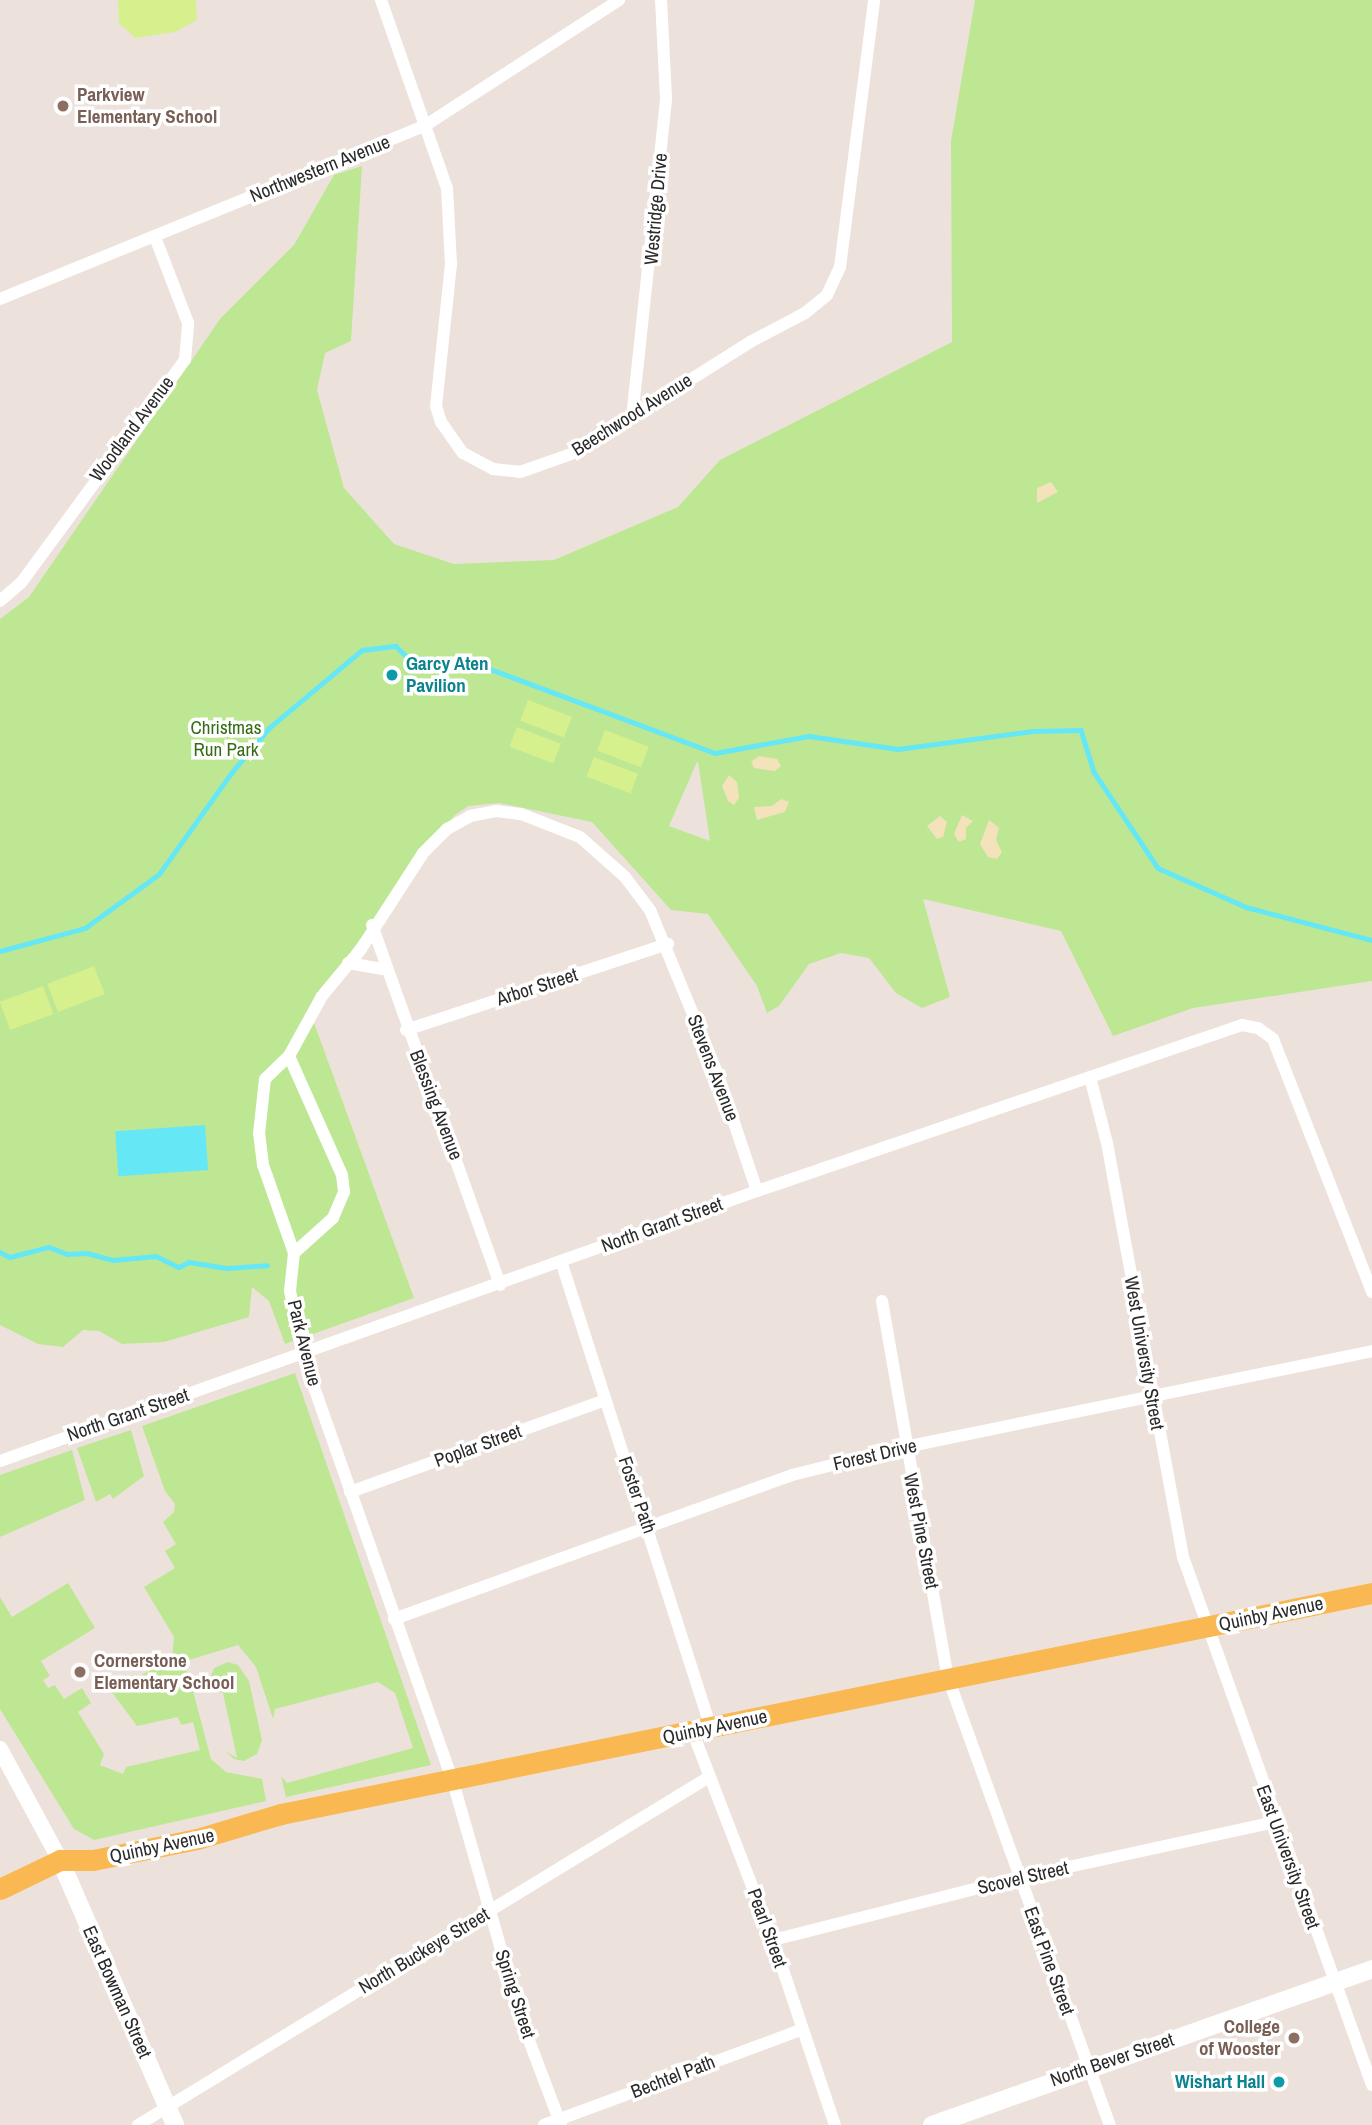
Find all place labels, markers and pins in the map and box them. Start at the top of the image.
place label: Parkview Elementary School [77,84,217,128]
marker: Parkview Elementary School [55,98,71,114]
place label: Garcy Aten Pavilion [406,653,489,697]
marker: Garcy Aten Pavilion [384,667,400,683]
place label: Cornerstone Elementary School [94,1650,234,1694]
marker: Cornerstone Elementary School [72,1664,88,1680]
place label: College of Wooster [1199,2016,1280,2060]
marker: College of Wooster [1286,2030,1302,2046]
place label: Wishart Hall [1175,2071,1265,2093]
marker: Wishart Hall [1271,2074,1287,2090]

